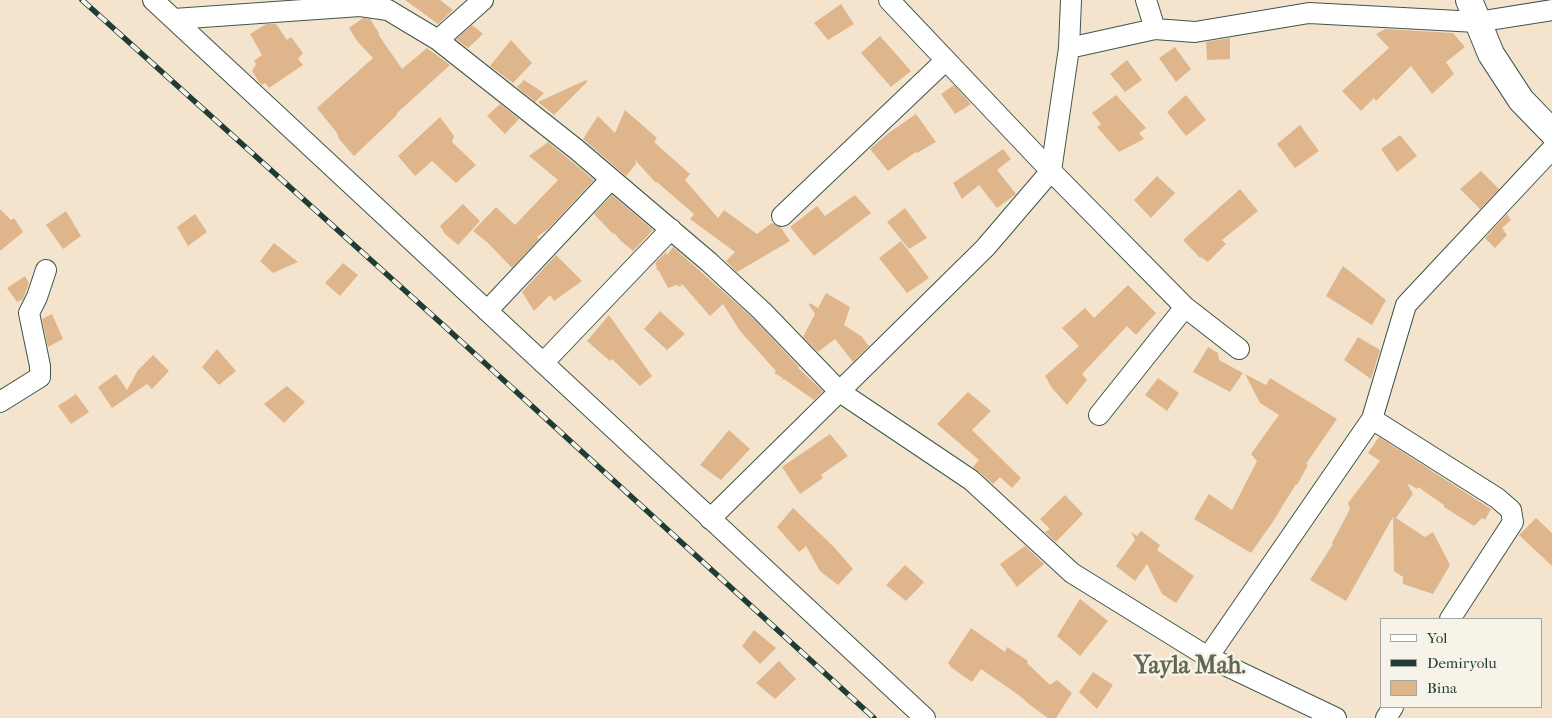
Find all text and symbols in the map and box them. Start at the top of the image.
legend [1380,618,1542,708]
text: Yol [1427,629,1447,647]
district label: Yayla Mah. [1134,653,1246,681]
text: Demiryolu [1427,654,1497,672]
text: Bina [1427,679,1457,697]

